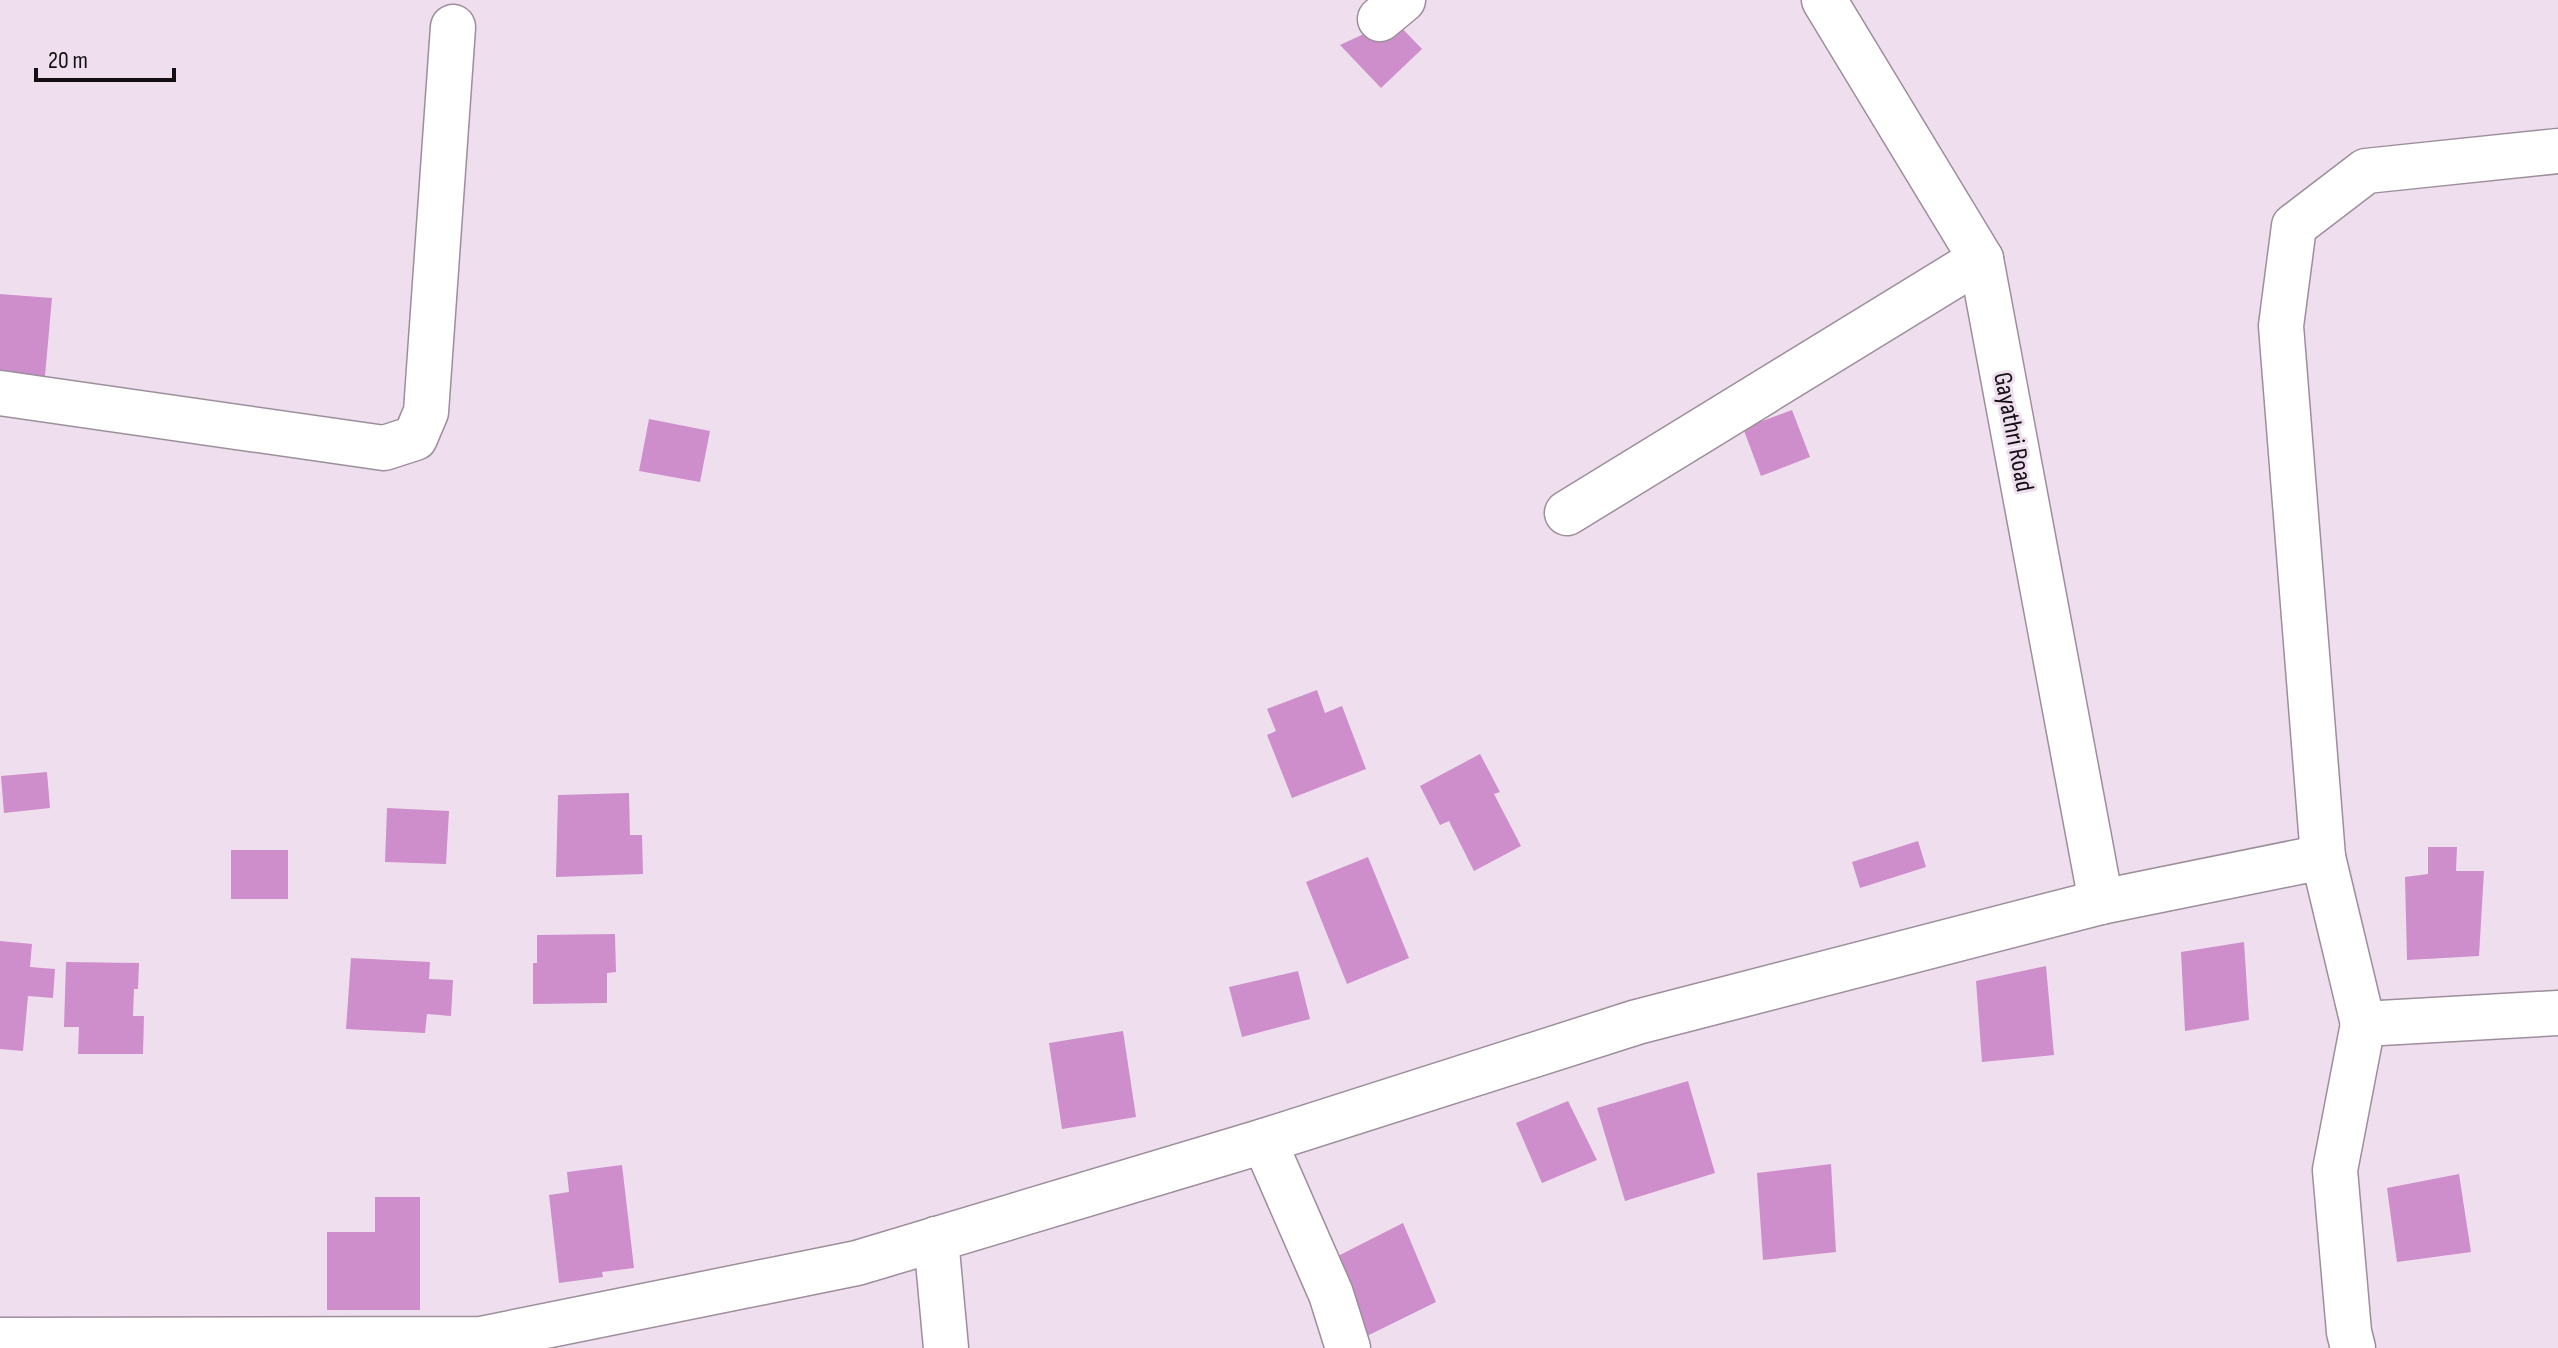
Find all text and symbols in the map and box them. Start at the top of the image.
scale bar [36,32,174,82]
text: 20 m [48,46,88,75]
street label: Gayathri Road [1986,370,2040,494]

